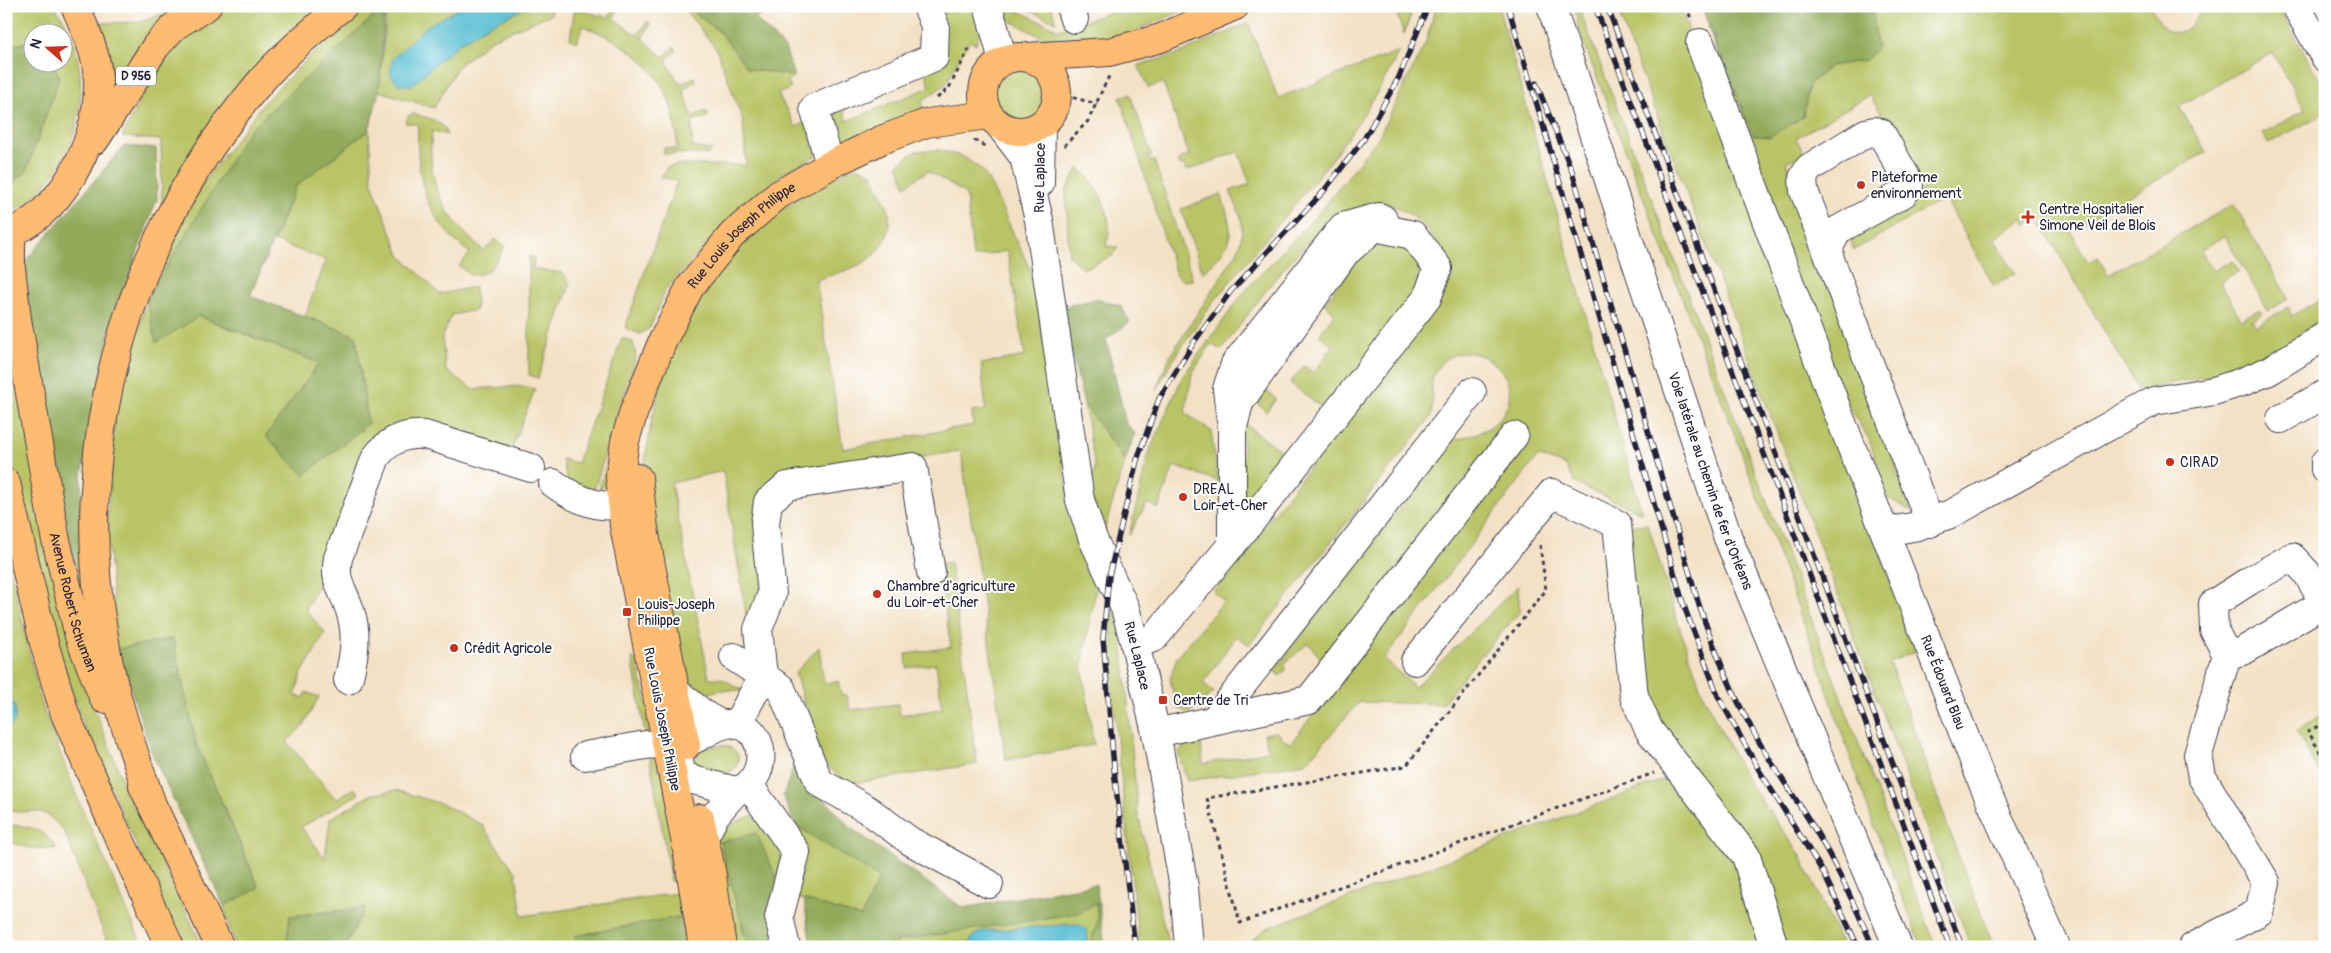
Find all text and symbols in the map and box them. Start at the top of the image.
north arrow [22,22,72,72]
text: N [27,36,46,51]
road number: D 956 [116,66,156,85]
street label: Rue Laplace [1031,143,1049,213]
place label: Plateforme environnement [1871,169,1962,202]
street label: Rue Louis Joseph Philippe [684,178,799,292]
marker: Plateforme environnement [1855,179,1867,191]
place label: Centre Hospitalier Simone Veil de Blois [2039,201,2156,234]
marker: Centre Hospitalier Simone Veil de Blois [2021,210,2035,224]
street label: Voie latérale au chemin de fer d'Orléans [1665,370,1757,593]
place label: CIRAD [2180,454,2219,471]
marker: CIRAD [2164,456,2176,468]
place label: DREAL Loir-et-Cher [1193,481,1267,514]
marker: DREAL Loir-et-Cher [1177,491,1189,503]
street label: Avenue Robert Schuman [46,530,101,674]
place label: Chambre d'agriculture du Loir-et-Cher [887,578,1015,611]
marker: Chambre d'agriculture du Loir-et-Cher [871,588,883,600]
place label: Louis-Joseph Philippe [637,596,715,629]
marker: Louis-Joseph Philippe [621,606,633,618]
street label: Rue Laplace [1121,619,1154,692]
street label: Rue Édouard Blau [1917,633,1970,732]
place label: Crédit Agricole [464,640,552,657]
marker: Crédit Agricole [448,642,460,654]
street label: Rue Louis Joseph Philippe [640,646,684,792]
place label: Centre de Tri [1173,692,1249,709]
marker: Centre de Tri [1157,694,1169,706]

